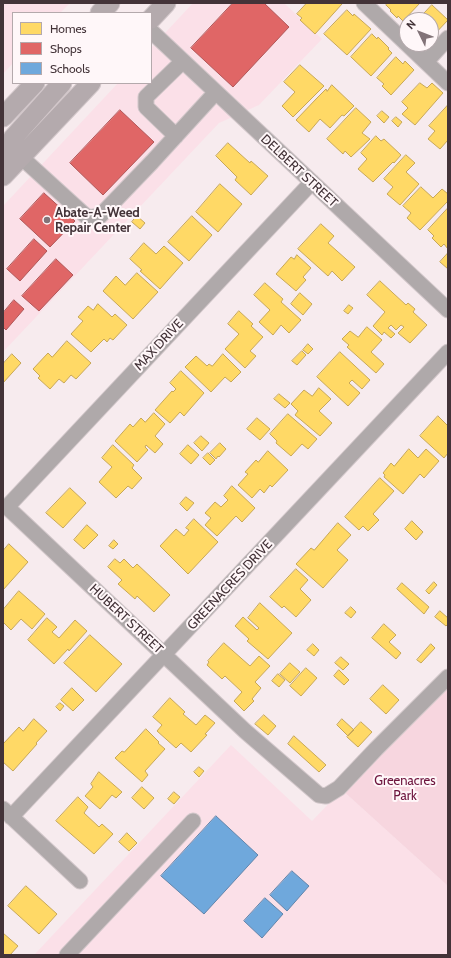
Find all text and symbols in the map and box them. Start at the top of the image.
legend [12,12,152,84]
north arrow [399,12,439,52]
text: N [403,17,419,32]
text: Homes [50,21,87,36]
text: Shops [50,41,82,56]
text: Schools [50,61,90,76]
street label: DELBERT STREET [257,131,341,211]
place label: Abate-A-Weed Repair Center [55,205,140,236]
marker: Abate-A-Weed Repair Center [42,215,52,225]
street label: MAX DRIVE [131,316,187,374]
street label: GREENACRES DRIVE [184,537,276,633]
street label: HUBERT STREET [86,581,166,657]
park label: Greenacres Park [374,773,436,804]

